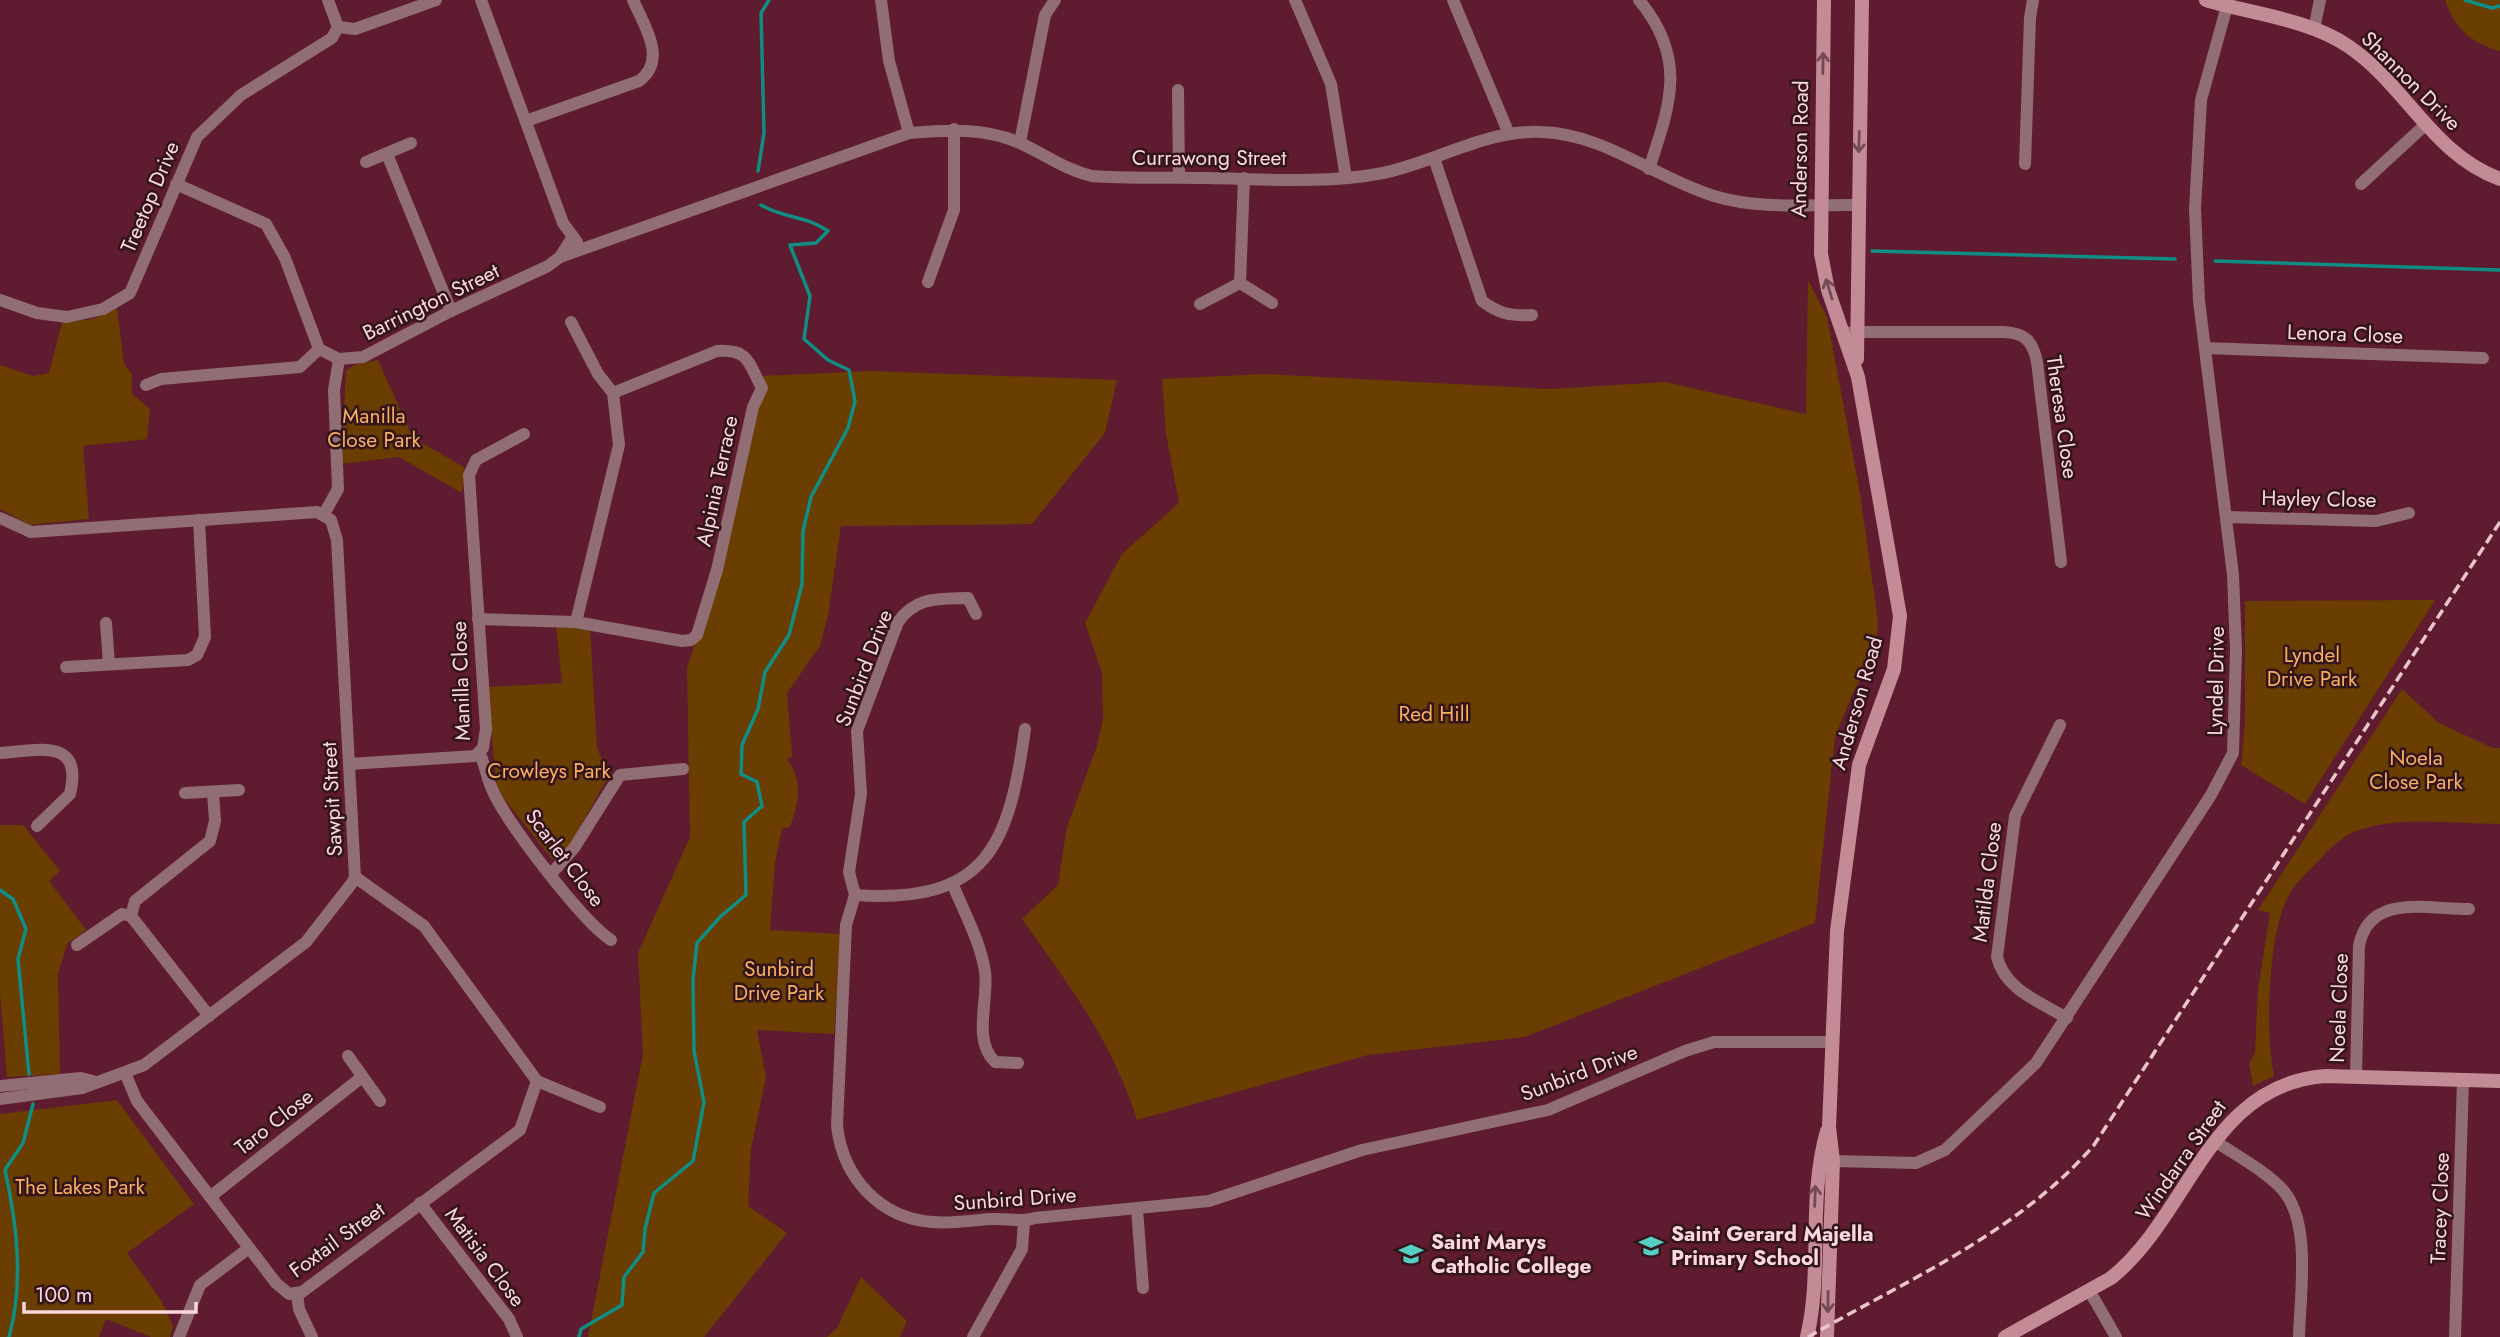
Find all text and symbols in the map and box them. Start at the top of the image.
street label: Shannon Drive [2354,24,2468,138]
one-way arrow [1816,51,1830,74]
street label: Anderson Road [1784,80,1816,218]
one-way arrow [1852,130,1865,153]
street label: Treetop Drive [113,137,187,257]
street label: Currawong Street [1132,143,1286,173]
street label: Barrington Street [358,256,504,348]
one-way arrow [1821,278,1834,300]
street label: Lenora Close [2286,317,2404,351]
street label: Theresa Close [2039,353,2086,481]
park label: Manilla Close Park [327,401,422,455]
street label: Alpinia Terrace [689,413,746,549]
street label: Hayley Close [2261,483,2377,515]
street label: Sunbird Drive [828,605,900,731]
street label: Manilla Close [444,621,478,741]
street label: Lyndel Drive [2200,626,2232,736]
street label: Anderson Road [1824,633,1890,773]
park label: Lyndel Drive Park [2267,640,2358,694]
park label: Red Hill [1399,699,1469,729]
street label: Sawpit Street [314,741,350,857]
park label: Noela Close Park [2369,743,2464,797]
park label: Crowleys Park [487,756,611,786]
street label: Scarlet Close [518,803,612,913]
street label: Matilda Close [1965,820,2009,944]
street label: Noela Close [2322,952,2356,1063]
park label: Sunbird Drive Park [734,954,825,1008]
street label: Sunbird Drive [1516,1037,1642,1109]
street label: Taro Close [228,1082,320,1162]
street label: Windarra Street [2128,1094,2234,1226]
street label: Tracey Close [2423,1152,2457,1264]
park label: The Lakes Park [15,1172,145,1202]
street label: Sunbird Drive [953,1180,1078,1218]
one-way arrow [1809,1184,1822,1207]
street label: Foxtail Street [283,1195,391,1285]
street label: Matisia Close [438,1201,533,1313]
place label: Saint Gerard Majella Primary School [1671,1219,1874,1273]
place label: Saint Marys Catholic College [1431,1227,1592,1281]
school or university icon: Saint Gerard Majella Primary School [1637,1232,1665,1260]
school or university icon: Saint Marys Catholic College [1397,1240,1425,1268]
scale bar [24,1270,196,1314]
text: 100 m [35,1280,92,1310]
one-way arrow [1821,1291,1835,1314]

